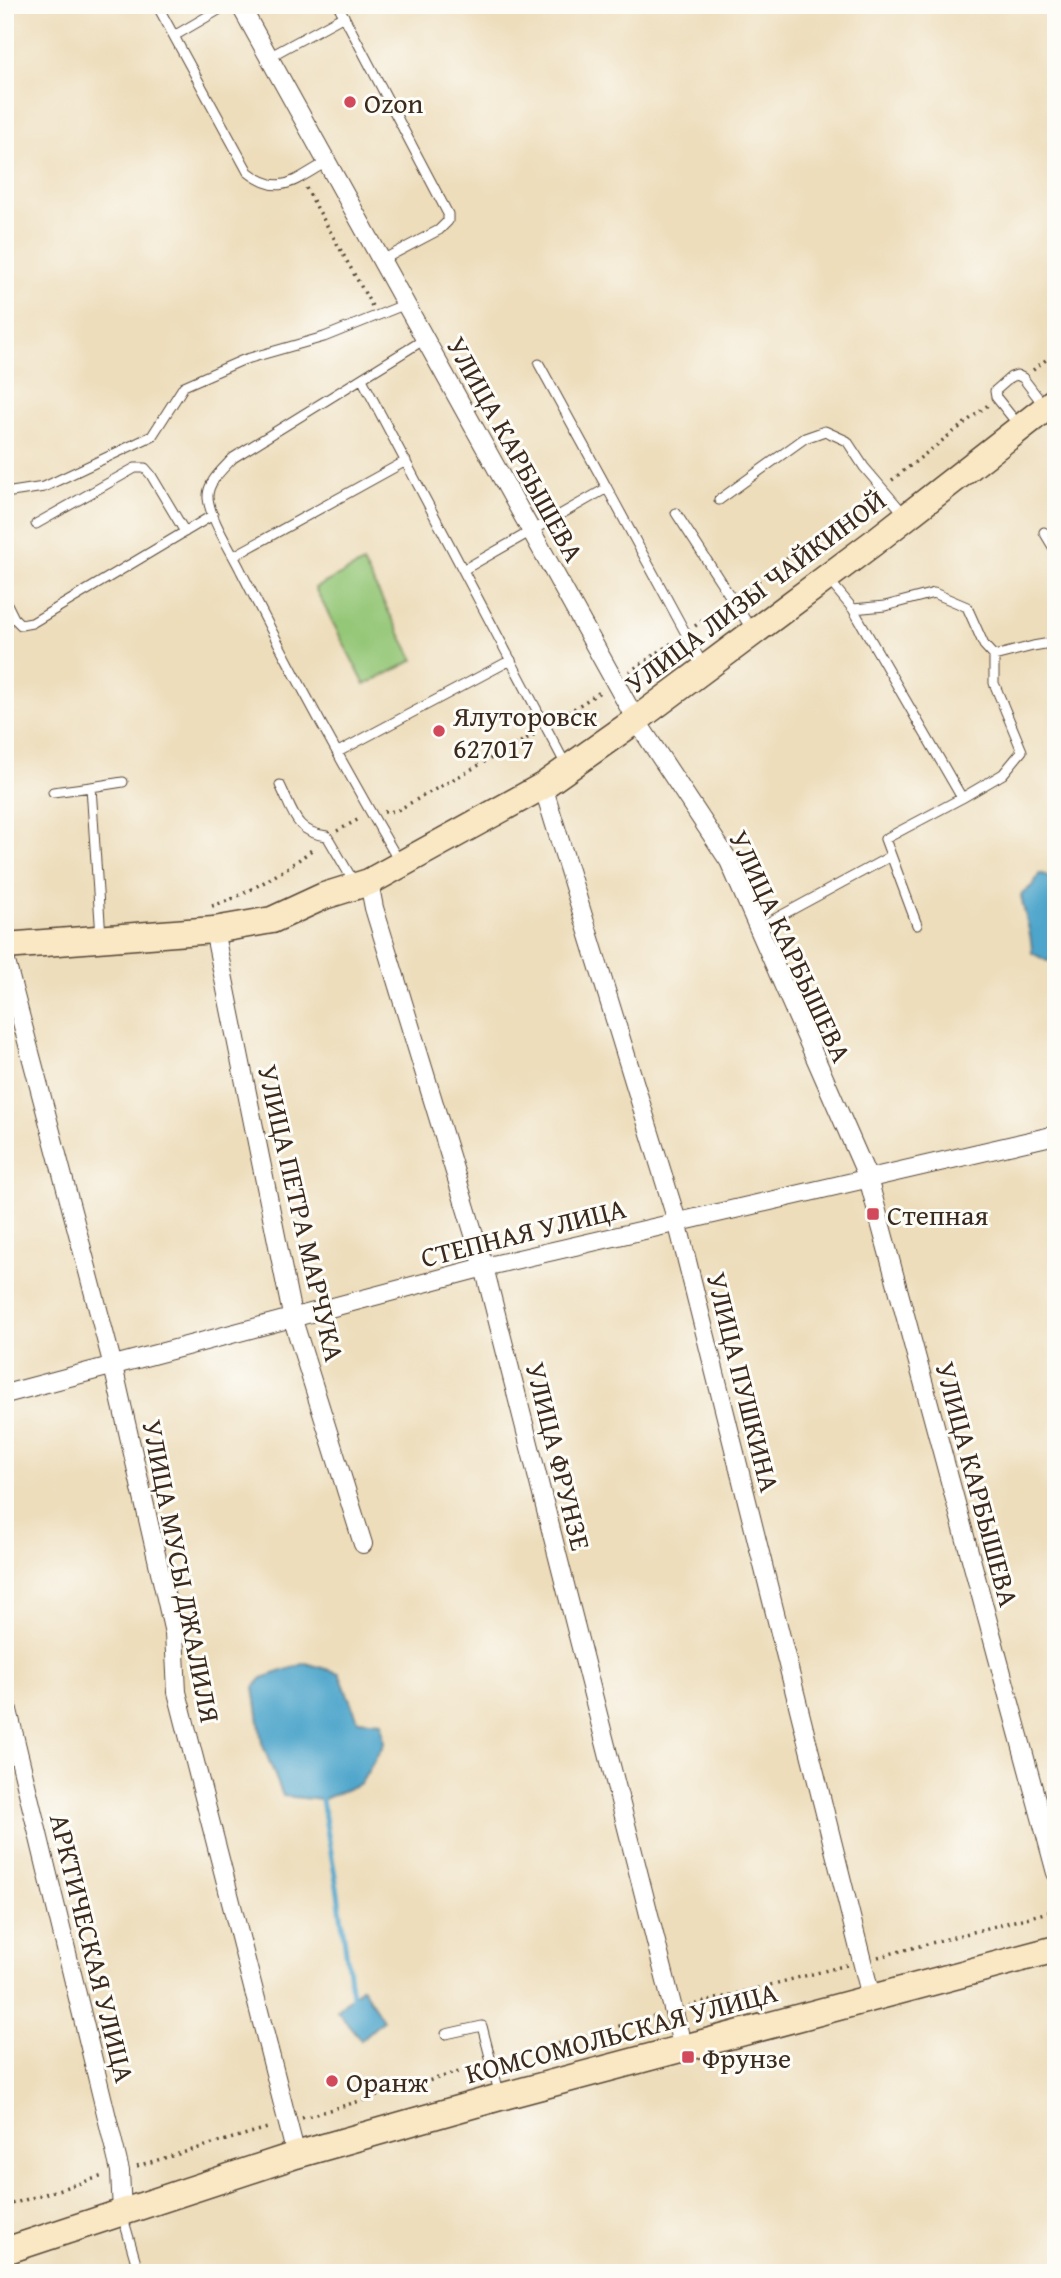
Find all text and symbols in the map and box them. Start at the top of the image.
place label: Ozon [364,82,424,123]
marker: Ozon [342,94,358,110]
street label: УЛИЦА КАРБЫШЕВА [437,329,595,569]
street label: УЛИЦА ЛИЗЫ ЧАЙКИНОЙ [616,479,894,703]
place label: Ялуторовск 627017 [452,695,597,768]
marker: Ялуторовск 627017 [431,723,447,739]
street label: УЛИЦА КАРБЫШЕВА [719,823,863,1069]
street label: УЛИЦА ПЕТРА МАРЧУКА [248,1061,356,1365]
street label: СТЕПНАЯ УЛИЦА [416,1187,630,1277]
place label: Степная [887,1194,988,1235]
marker: Степная [865,1206,881,1222]
street label: УЛИЦА ПУШКИНА [697,1268,791,1496]
street label: УЛИЦА КАРБЫШЕВА [926,1357,1030,1611]
street label: УЛИЦА ФРУНЗЕ [516,1358,602,1554]
street label: УЛИЦА МУСЫ ДЖАЛИЛЯ [133,1416,231,1726]
street label: АРКТИЧЕСКАЯ УЛИЦА [40,1809,146,2087]
street label: КОМСОМОЛЬСКАЯ УЛИЦА [460,1971,782,2093]
place label: Фрунзе [702,2037,791,2078]
marker: Фрунзе [680,2049,696,2065]
place label: Оранж [346,2061,429,2102]
marker: Оранж [324,2073,340,2089]

